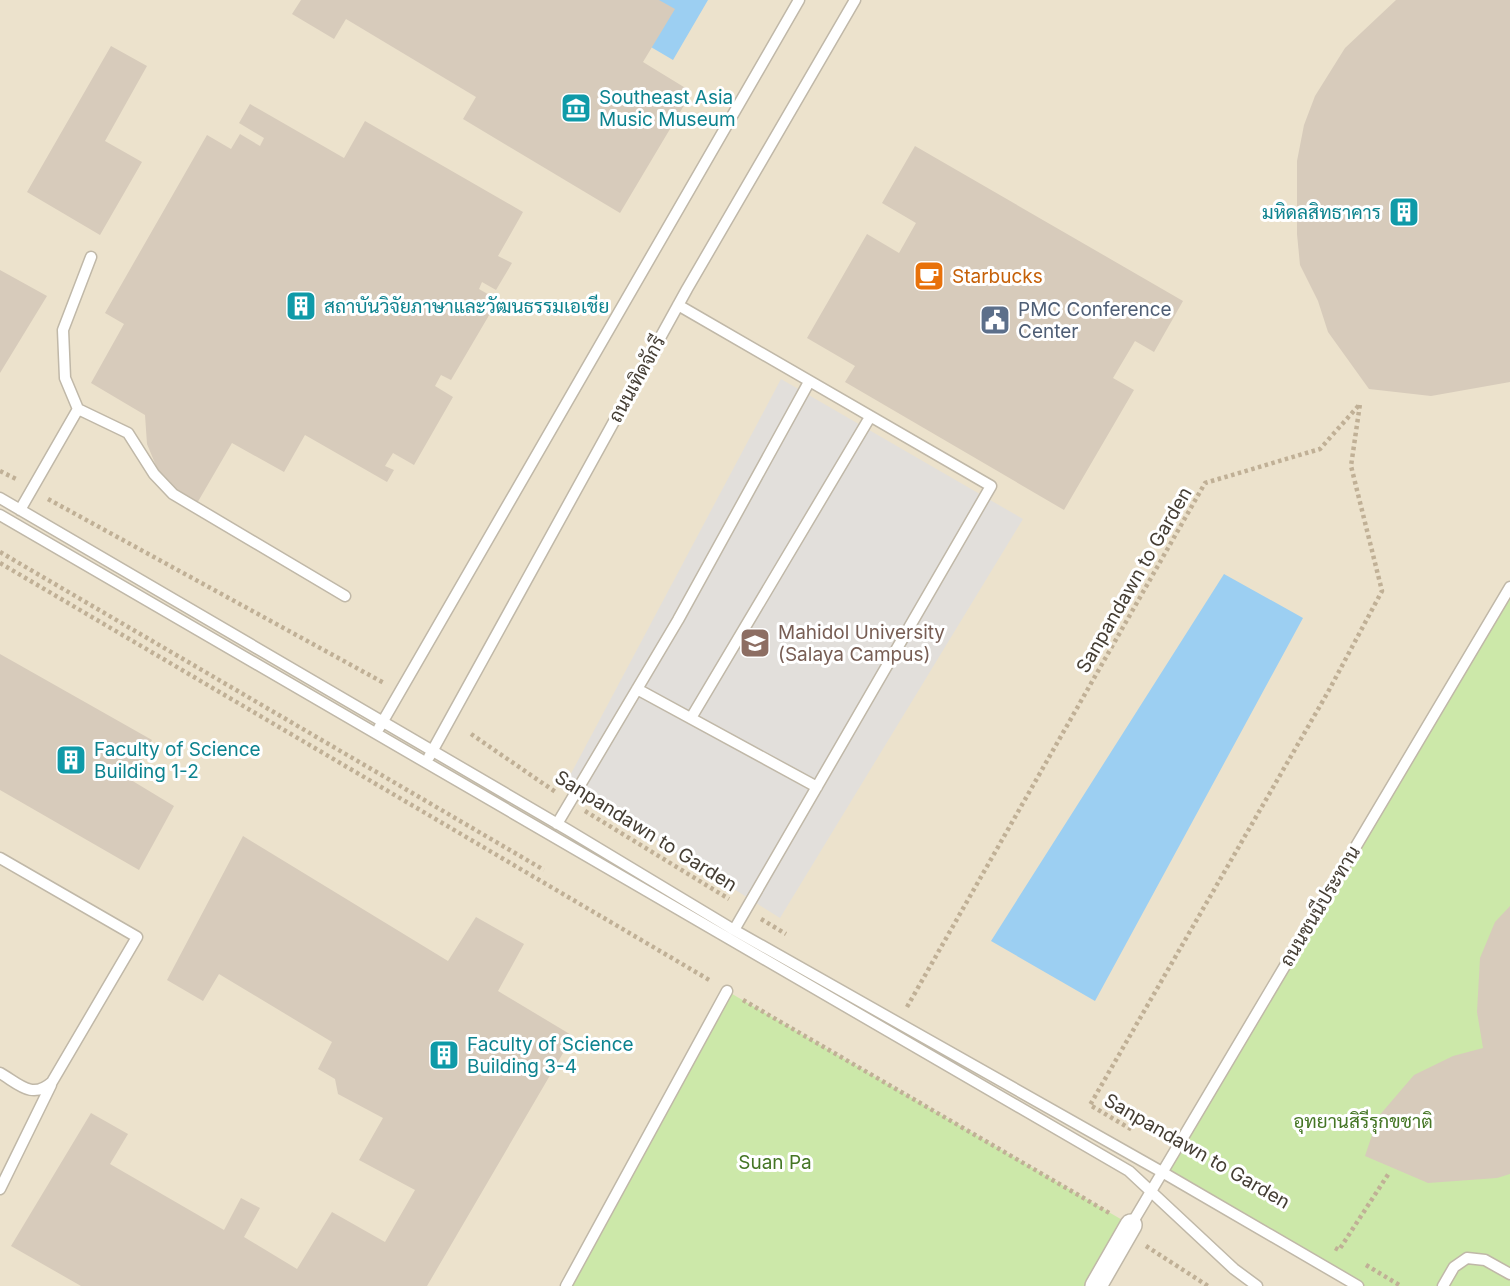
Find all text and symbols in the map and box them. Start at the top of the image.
place label: Southeast Asia Music Museum [599,86,736,131]
museum icon: Southeast Asia Music Museum [559,91,593,125]
building icon: มหิดลสิทธาคาร [1387,195,1421,229]
place label: มหิดลสิทธาคาร [1262,201,1381,224]
cafe icon: Starbucks [912,259,946,293]
place label: Starbucks [952,265,1043,288]
building icon: สถาบันวิจัยภาษาและวัฒนธรรมเอเชีย [284,289,318,323]
place label: สถาบันวิจัยภาษาและวัฒนธรรมเอเชีย [324,294,609,318]
place label: PMC Conference Center [1018,298,1172,343]
public building icon: PMC Conference Center [978,303,1012,337]
street label: ถนนเทิดจักรี [603,331,670,426]
street label: Sanpandawn to Garden [1071,483,1197,677]
place label: Mahidol University (Salaya Campus) [778,621,945,666]
school or university icon: Mahidol University (Salaya Campus) [738,626,772,660]
place label: Faculty of Science Building 1-2 [94,738,261,783]
building icon: Faculty of Science Building 1-2 [54,743,88,777]
street label: Sanpandawn to Garden [551,765,741,897]
street label: ถนนชนนีประทาน [1274,841,1365,970]
place label: Faculty of Science Building 3-4 [467,1033,634,1078]
building icon: Faculty of Science Building 3-4 [427,1038,461,1072]
street label: Sanpandawn to Garden [1100,1088,1294,1214]
park label: อุทยานสิรีรุกขชาติ [1293,1109,1433,1134]
park label: Suan Pa [738,1151,812,1174]

